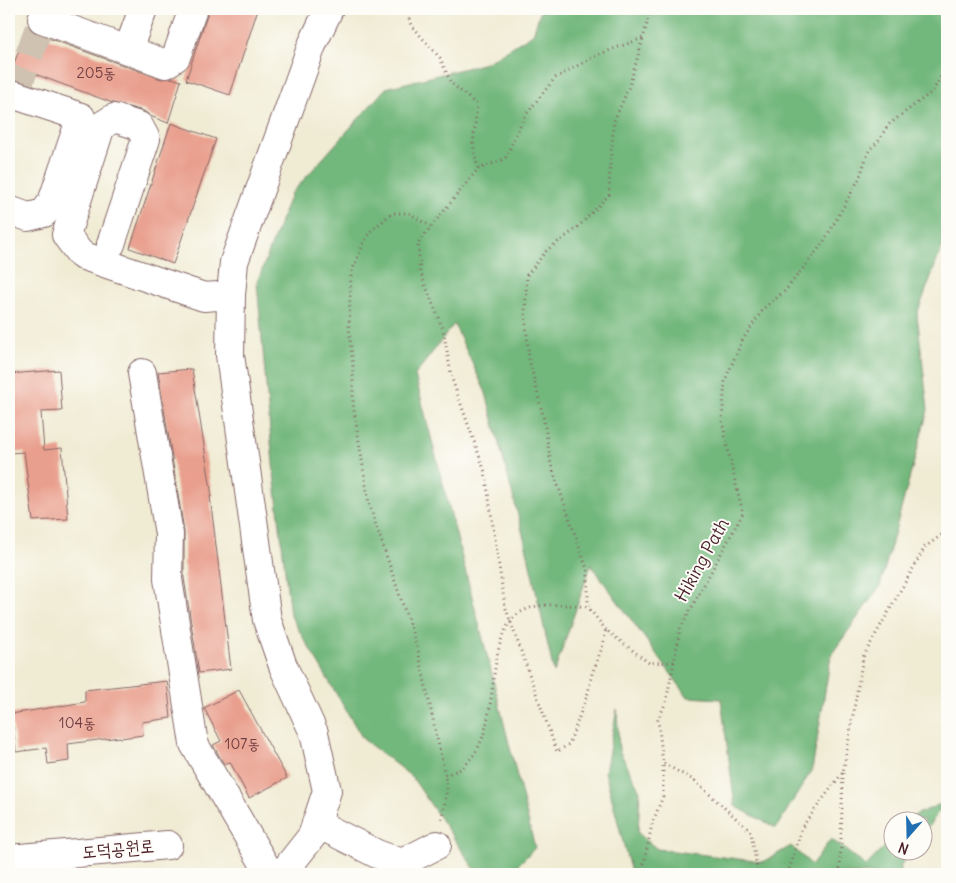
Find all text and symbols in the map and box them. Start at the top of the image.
house number: 205동 [77,63,115,82]
street label: Hiking Path [669,514,734,606]
house number: 104동 [59,713,95,732]
house number: 107동 [224,734,260,753]
north arrow [884,810,934,860]
street label: 도덕공원로 [81,834,155,863]
text: N [896,838,911,858]

